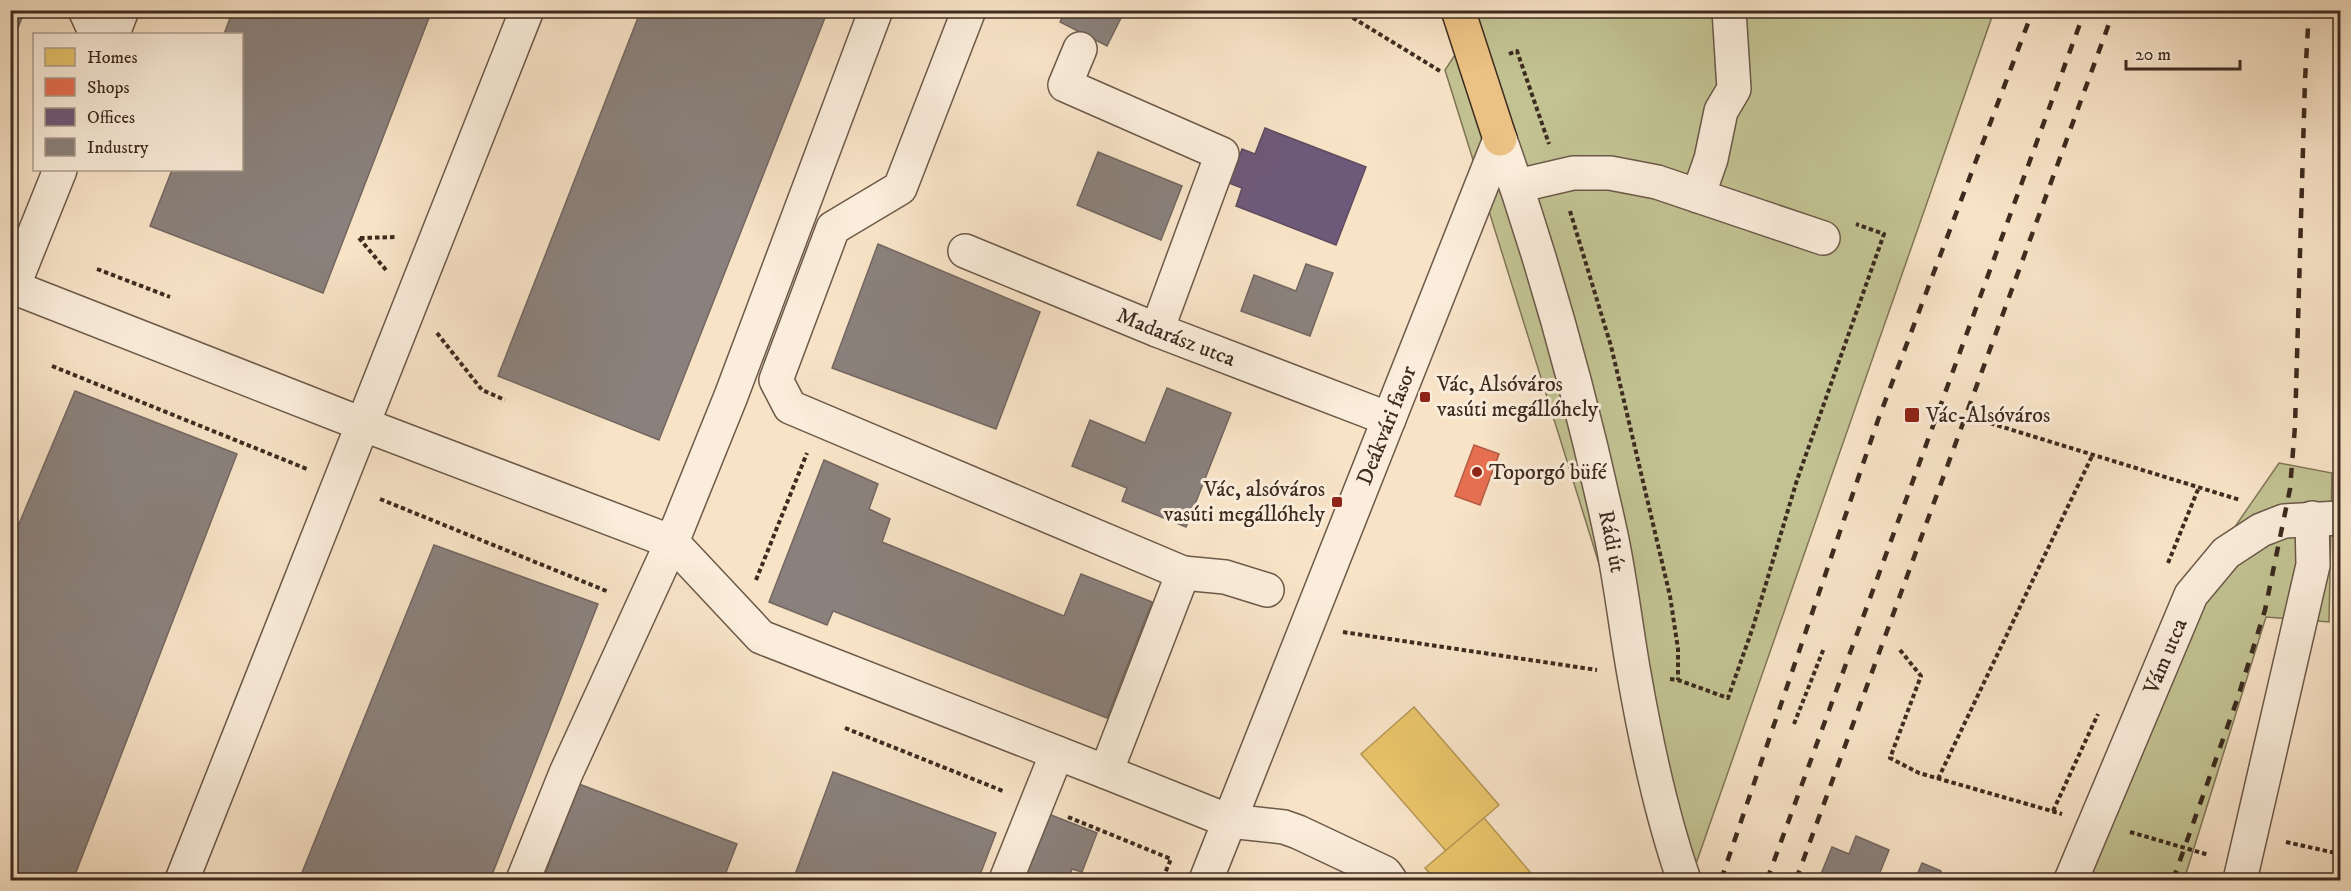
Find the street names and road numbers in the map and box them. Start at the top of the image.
street label: Madarász utca [1113,301,1240,373]
street label: Deákvári fasor [1351,361,1422,489]
street label: Rádi út [1592,508,1631,575]
street label: Vám utca [2137,613,2193,699]

